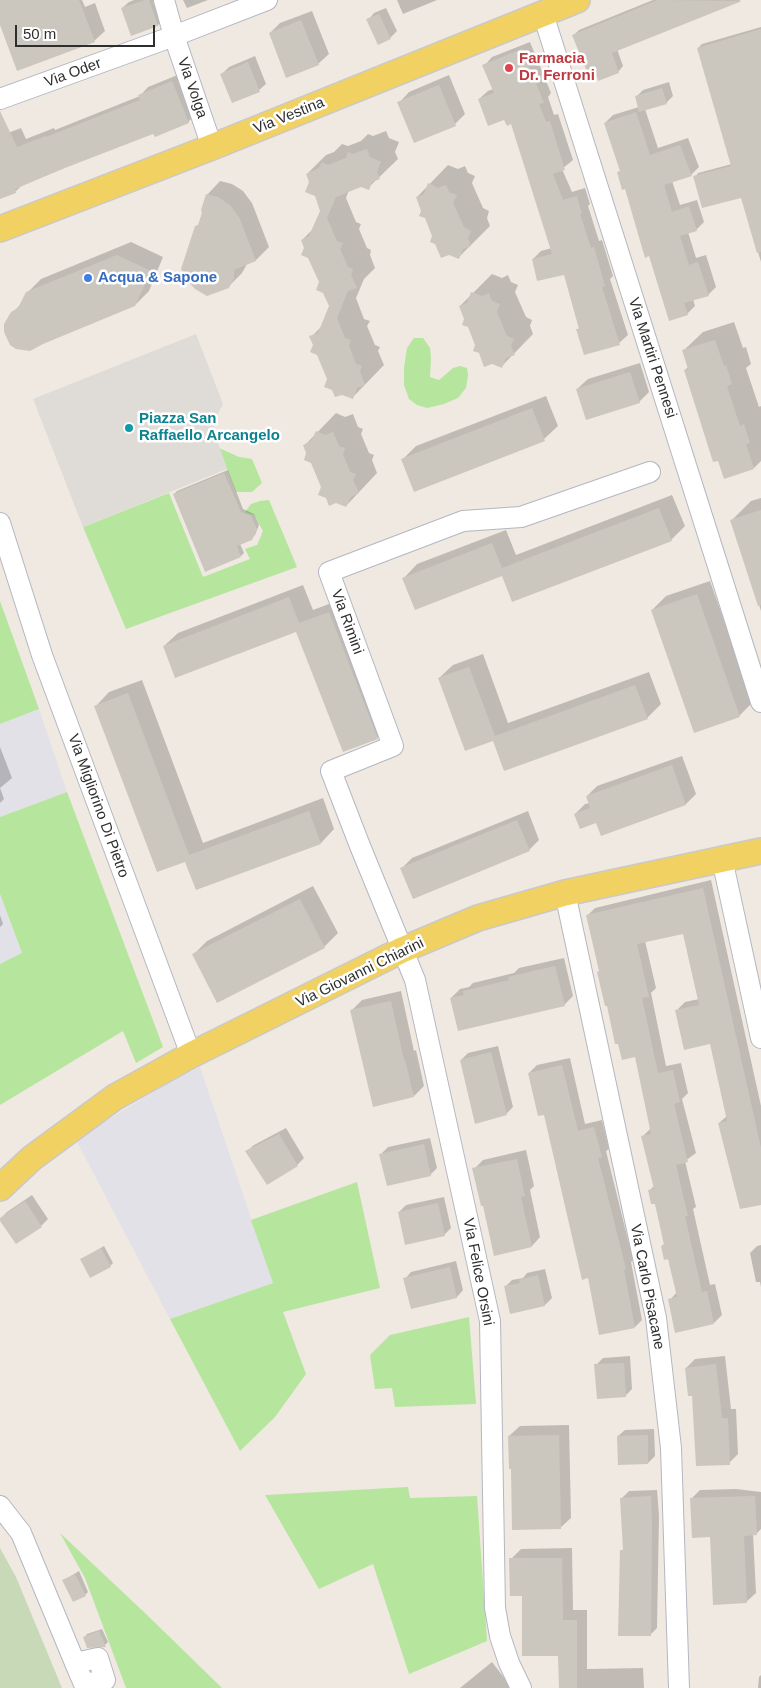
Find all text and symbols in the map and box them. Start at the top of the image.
scale bar [18,15,158,47]
text: 50 m [23,25,56,42]
place label: Farmacia Dr. Ferroni [519,50,595,85]
street label: Via Oder [42,54,104,92]
street label: Via Volga [173,55,211,121]
marker: Farmacia Dr. Ferroni [503,62,515,74]
street label: Via Vestina [251,94,327,138]
place label: Acqua & Sapone [98,269,217,287]
marker: Acqua & Sapone [82,272,94,284]
street label: Via Martiri Pennesi [624,295,680,421]
place label: Piazza San Raffaello Arcangelo [139,410,280,445]
marker: Piazza San Raffaello Arcangelo [123,422,135,434]
street label: Via Rimini [327,587,367,657]
street label: Via Migliorino Di Pietro [64,732,132,880]
street label: Via Giovanni Chiarini [293,934,427,1012]
street label: Via Felice Orsini [459,1217,497,1327]
street label: Via Carlo Pisacane [626,1223,668,1351]

